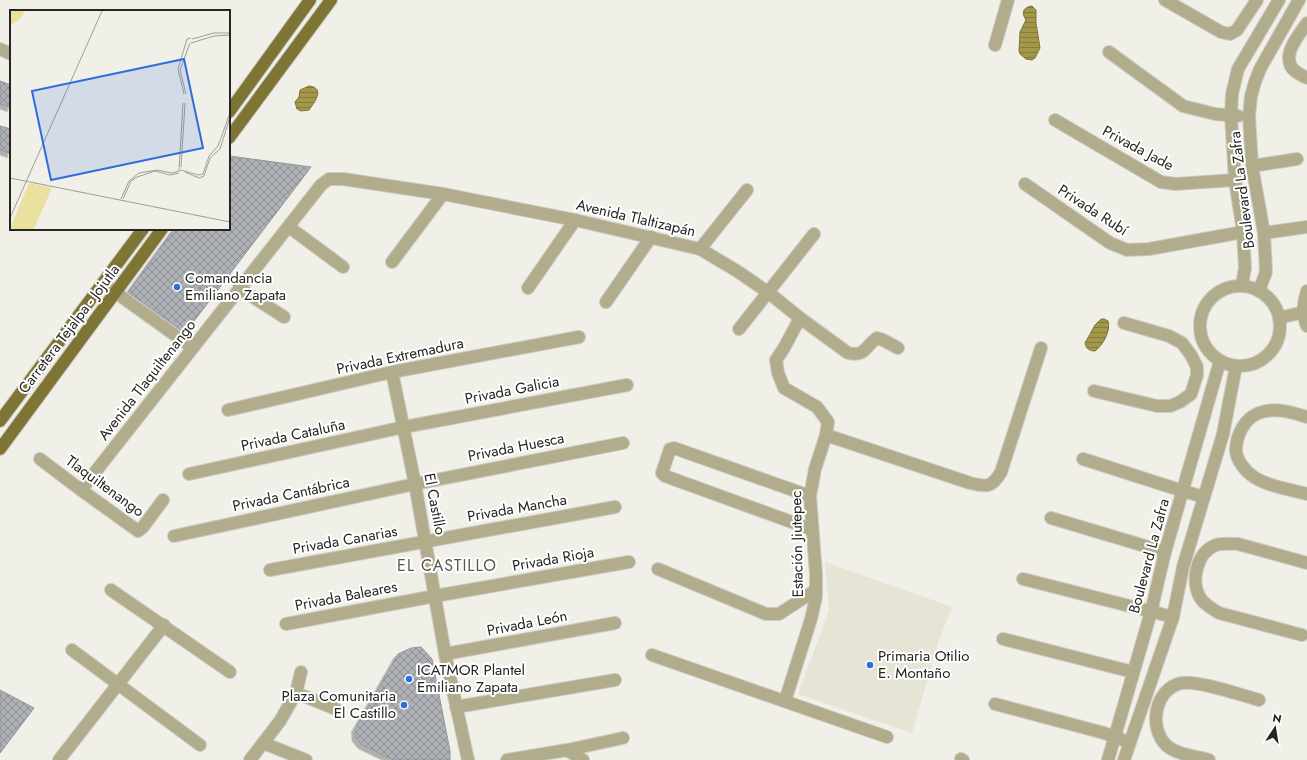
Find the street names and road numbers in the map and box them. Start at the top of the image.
street label: Privada Jade [1098,120,1178,176]
street label: Boulevard La Zafra [1224,130,1260,250]
street label: Privada Rubí [1054,179,1133,242]
street label: Avenida Tlaltizapán [574,194,698,242]
street label: Carretera Tejalpa - Jojutla [13,260,125,398]
street label: Avenida Tlaquiltenango [93,315,201,445]
street label: Privada Extremadura [334,332,466,380]
street label: Privada Galicia [463,370,561,410]
street label: Privada Cataluña [239,413,347,457]
street label: Privada Huesca [466,427,566,467]
street label: Tlaquiltenango [61,450,149,522]
street label: Privada Cantábrica [230,471,352,517]
street label: El Castillo [418,471,452,537]
street label: Privada Mancha [466,488,568,528]
street label: Estación Jiutepec [785,490,809,598]
street label: Boulevard La Zafra [1123,496,1175,616]
street label: Privada Canarias [291,520,399,560]
street label: Privada Rioja [510,541,596,577]
street label: Privada Baleares [293,575,399,617]
street label: Privada León [485,604,569,642]

